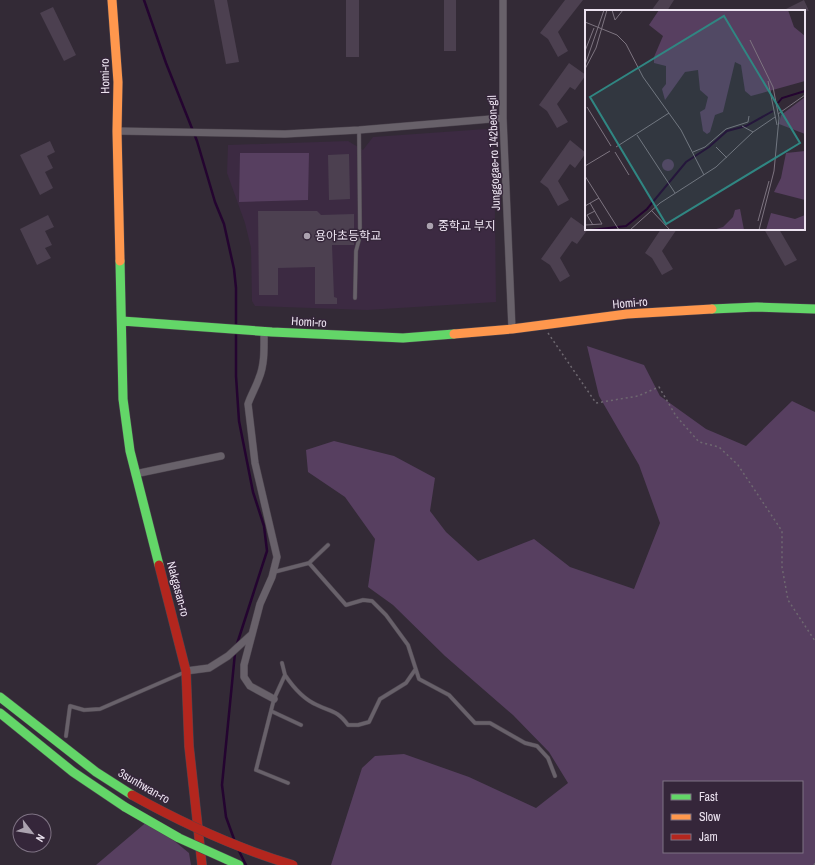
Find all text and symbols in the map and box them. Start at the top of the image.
inset map [585,10,805,230]
street label: Homi-ro [97,58,113,94]
street label: Junggogae-ro 142beon-gil [484,95,504,211]
place label: 중학교 부지 [438,218,496,234]
marker: 중학교 부지 [425,221,435,231]
place label: 용아초등학교 [315,228,381,244]
marker: 용아초등학교 [302,231,312,241]
street label: Homi-ro [612,293,648,313]
street label: Homi-ro [291,313,327,331]
street label: Nakgasan-ro [163,560,193,618]
street label: 3sunhwan-ro [115,765,173,807]
legend [663,781,803,853]
text: Fast [699,789,718,805]
text: Slow [699,809,721,825]
north arrow [12,813,52,853]
text: Jam [699,829,718,845]
text: N [33,832,48,845]

